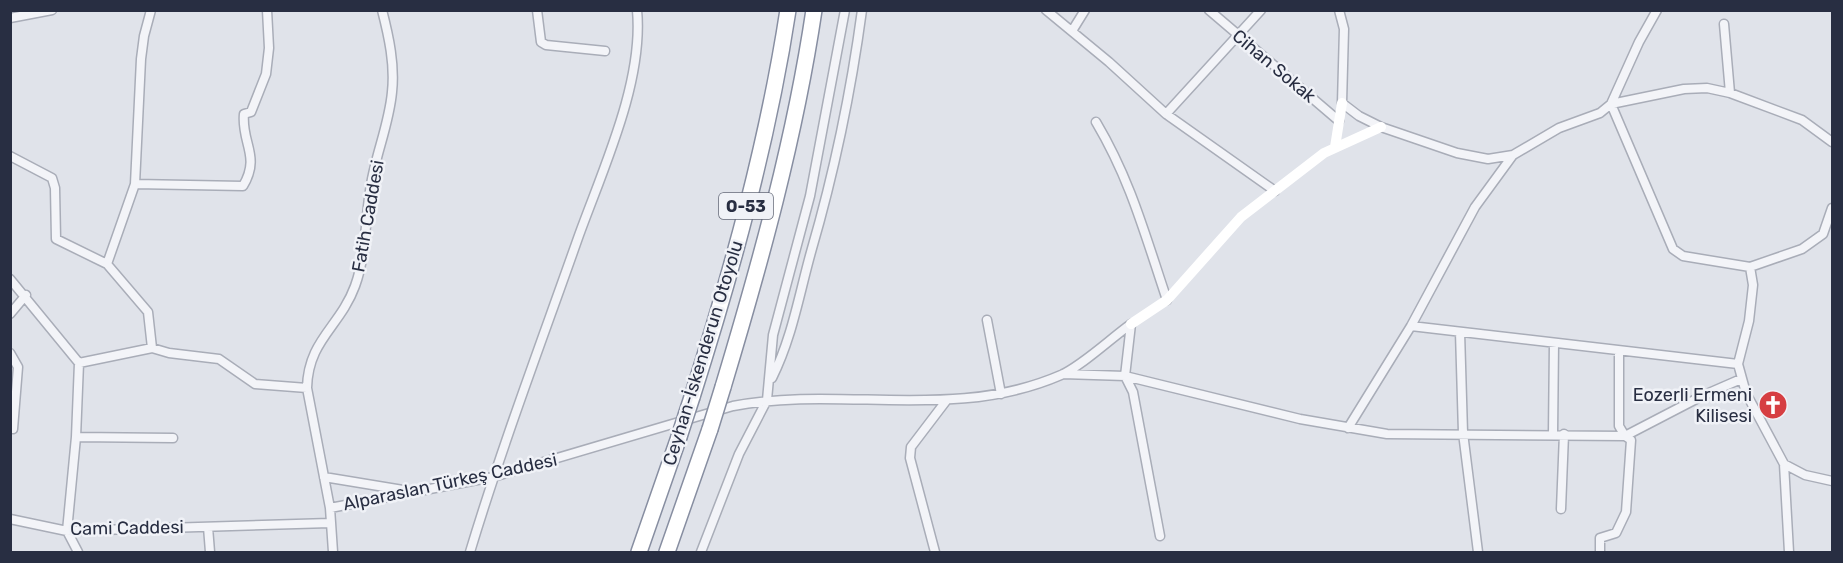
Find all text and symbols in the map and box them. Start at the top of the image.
street label: Cihan Sokak [1228,25,1321,108]
street label: Fatih Caddesi [347,158,389,274]
road number: O-53 [719,193,773,219]
street label: Ceyhan-İskenderun Otoyolu [658,238,748,468]
place label: Eozerli Ermeni Kilisesi [1633,384,1752,427]
church icon: Eozerli Ermeni Kilisesi [1757,389,1789,421]
street label: Alparaslan Türkeş Caddesi [341,449,559,515]
street label: Cami Caddesi [70,516,184,540]

